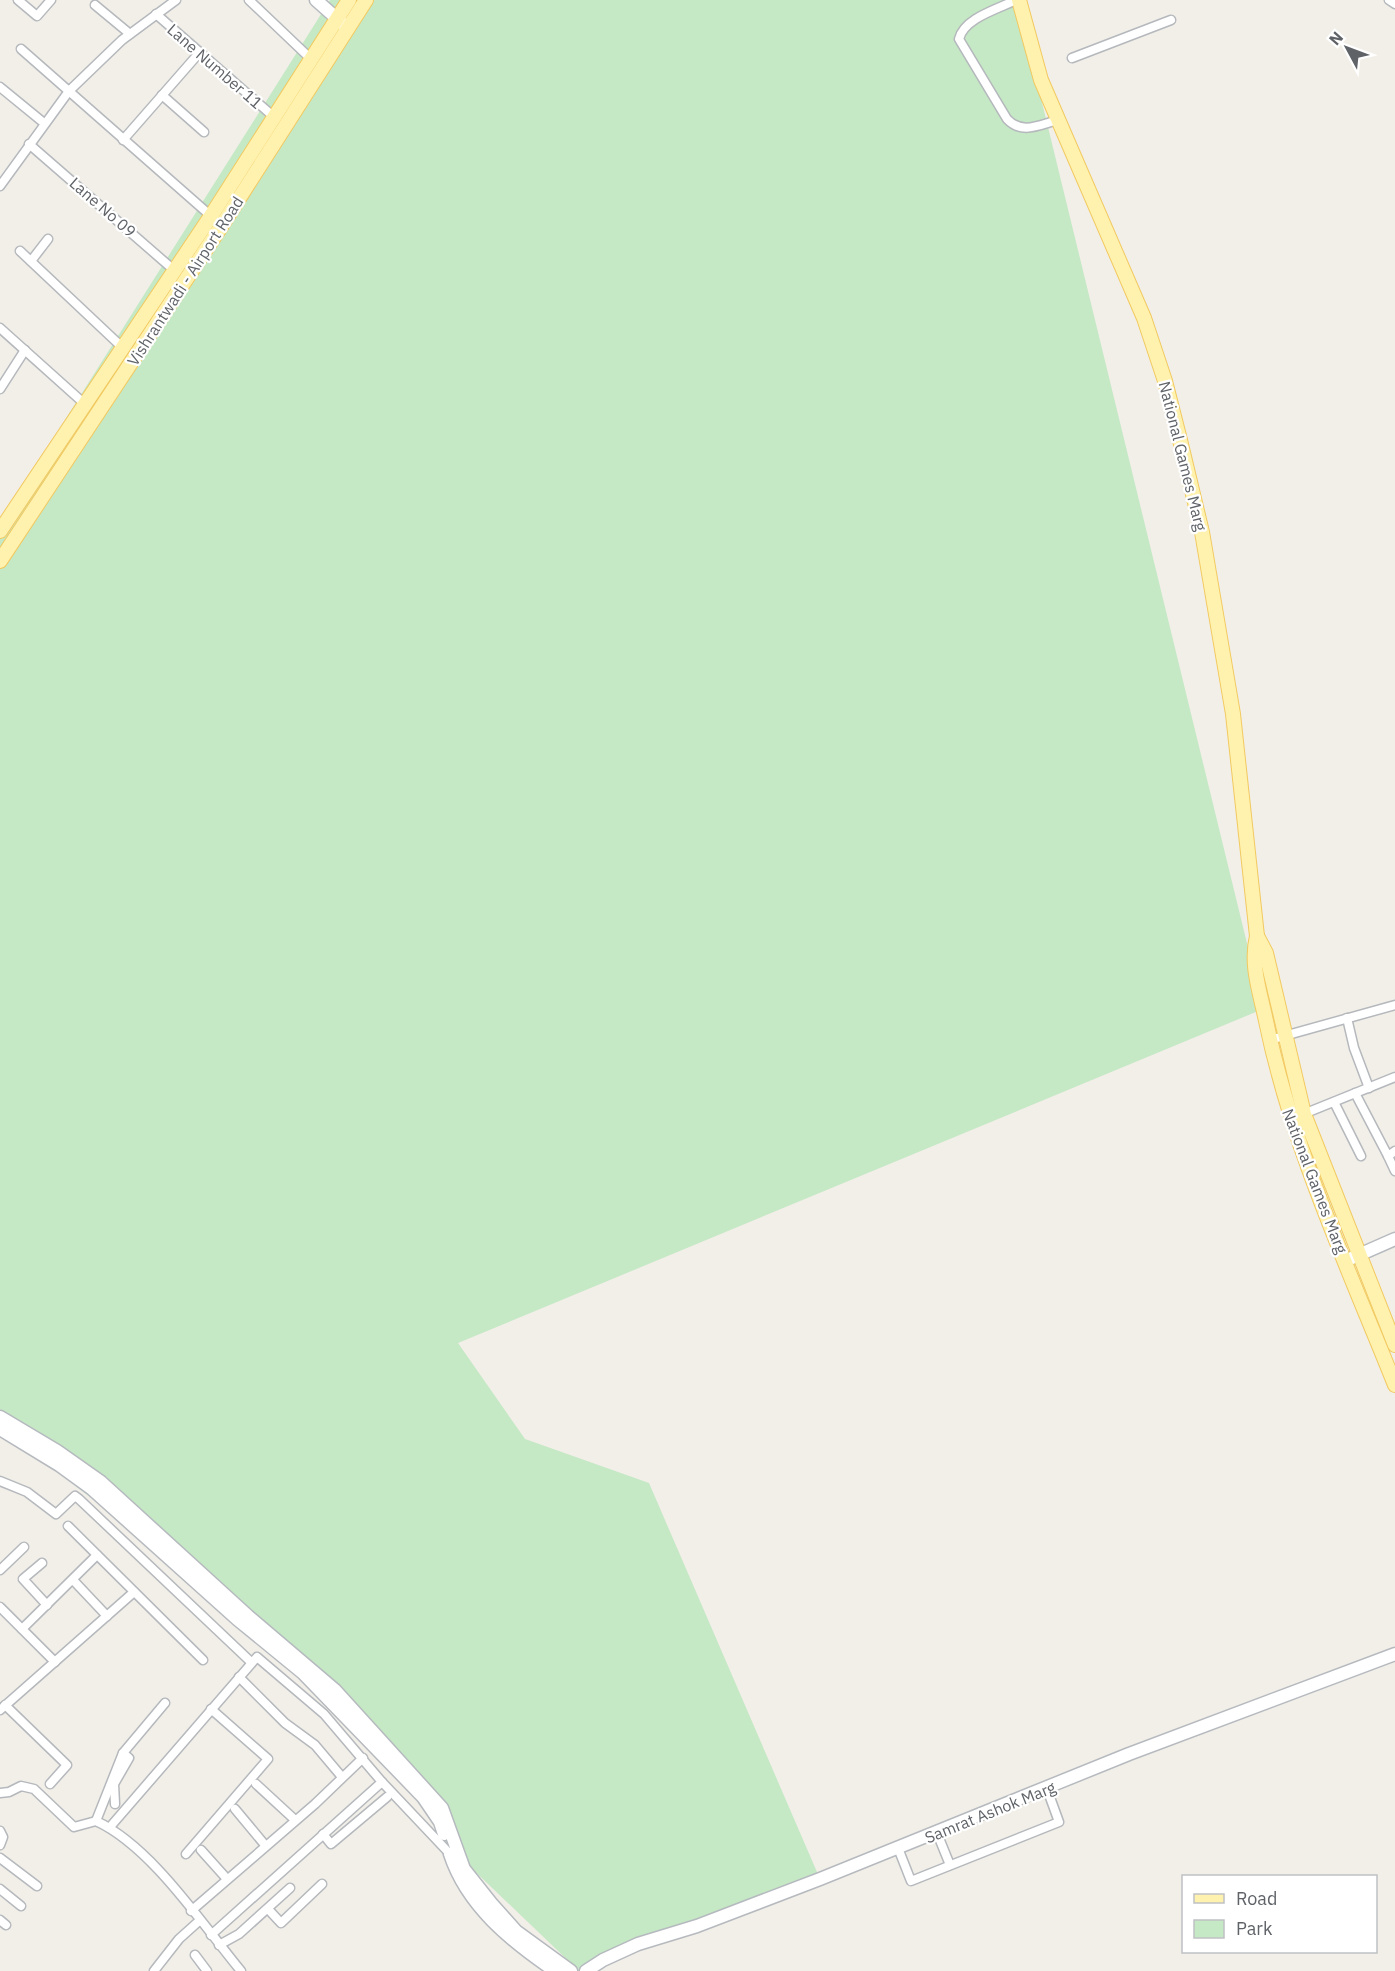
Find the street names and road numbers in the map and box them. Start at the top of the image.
street label: Lane Number 11 [163,19,267,113]
street label: Lane No 09 [66,173,140,241]
street label: Vishrantwadi - Airport Road [123,192,247,370]
street label: National Games Marg [1155,379,1211,534]
street label: National Games Marg [1278,1106,1352,1257]
street label: Samrat Ashok Marg [922,1776,1059,1847]

